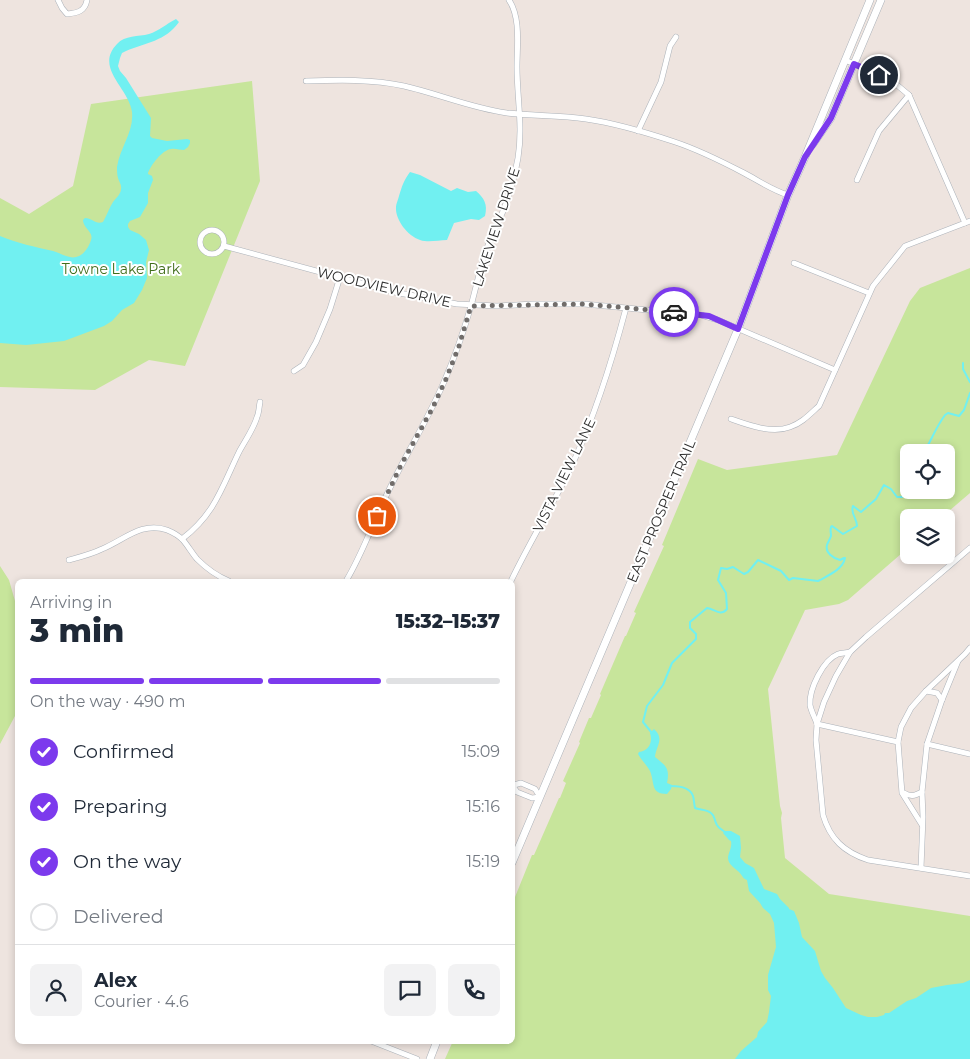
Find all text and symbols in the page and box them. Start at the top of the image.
pin [858,54,900,96]
icon: home [865,61,893,89]
street label: LAKEVIEW DRIVE [468,165,524,289]
park label: Towne Lake Park [62,260,181,278]
street label: WOODVIEW DRIVE [315,263,453,311]
courier [649,287,699,337]
icon: car [660,298,688,326]
street label: VISTA VIEW LANE [529,415,599,535]
street label: EAST PROSPER TRAIL [623,436,700,585]
map controls [900,444,955,564]
button: locate [900,444,955,499]
pin [356,495,398,537]
icon: bag [363,502,391,530]
button: layers [900,509,955,564]
text: Arriving in [30,593,112,612]
text: 15:32–15:37 [396,610,500,633]
text: 3 min [30,611,124,650]
text: On the way · 490 m [30,692,186,711]
icon: check [30,738,58,766]
text: Confirmed [73,740,174,763]
text: 15:09 [461,742,500,761]
icon: check [30,793,58,821]
text: Preparing [73,795,168,818]
text: 15:16 [466,797,500,816]
icon: check [30,848,58,876]
text: On the way [73,850,181,873]
text: 15:19 [466,852,500,871]
text: Delivered [73,905,164,928]
button: person [30,964,82,1016]
button: chat [384,964,436,1016]
button: phone [448,964,500,1016]
text: Alex [94,969,137,992]
text: Courier · 4.6 [94,992,189,1011]

